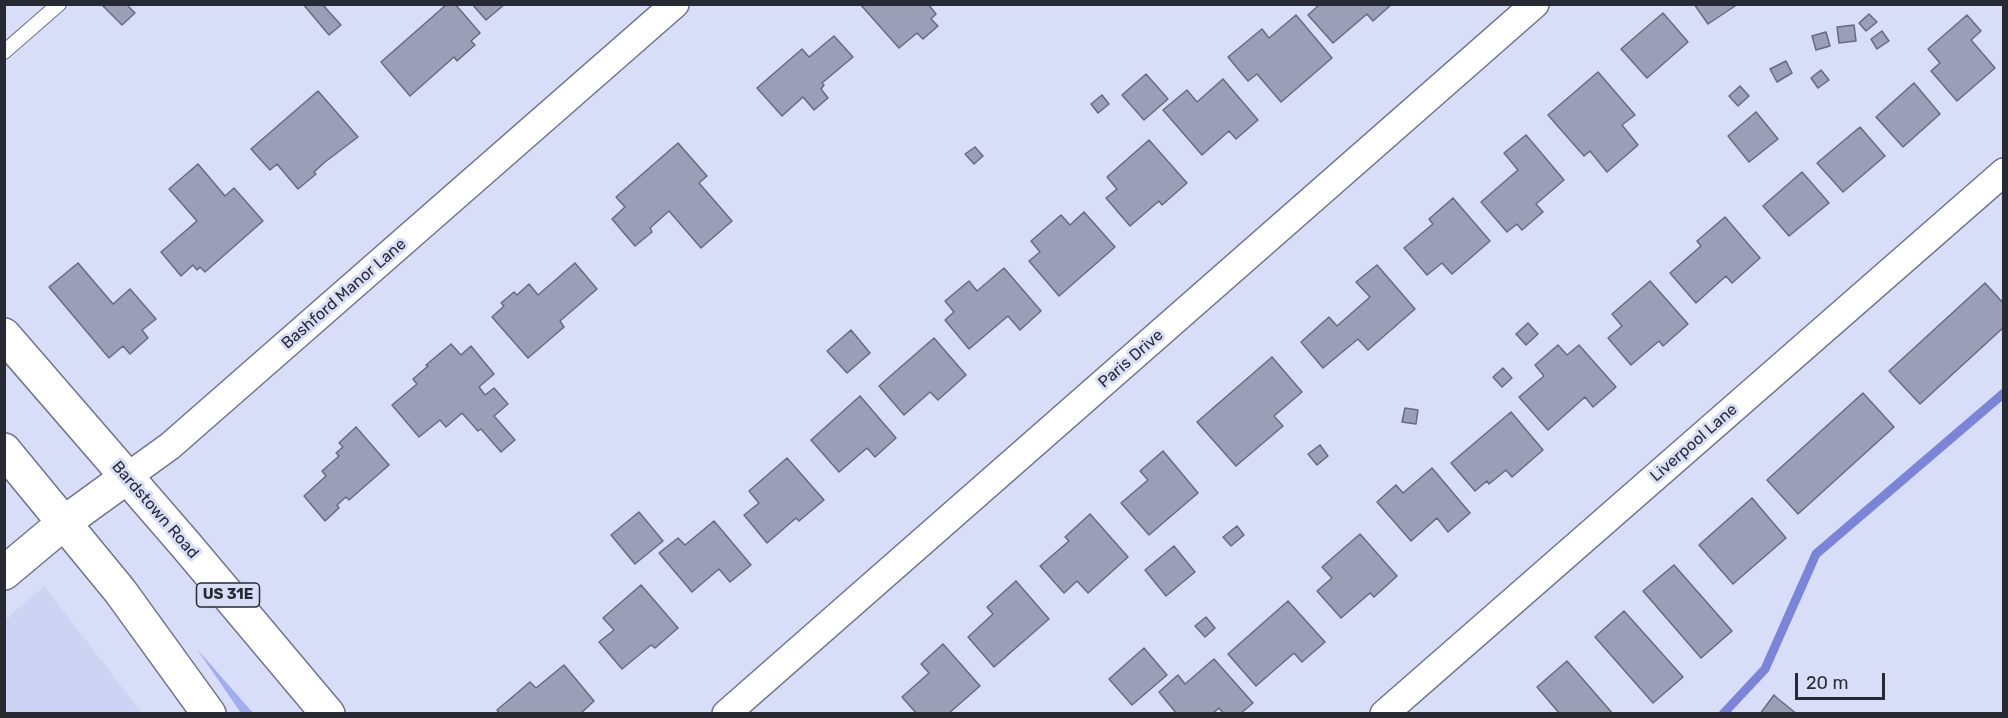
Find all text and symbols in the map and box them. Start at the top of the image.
street label: Bashford Manor Lane [278,235,410,353]
street label: Paris Drive [1095,326,1167,392]
street label: Liverpool Lane [1647,400,1741,486]
street label: Bardstown Road [108,457,202,563]
road number: US 31E [196,583,260,607]
scale bar [1798,661,1888,699]
text: 20 m [1806,672,1848,694]

